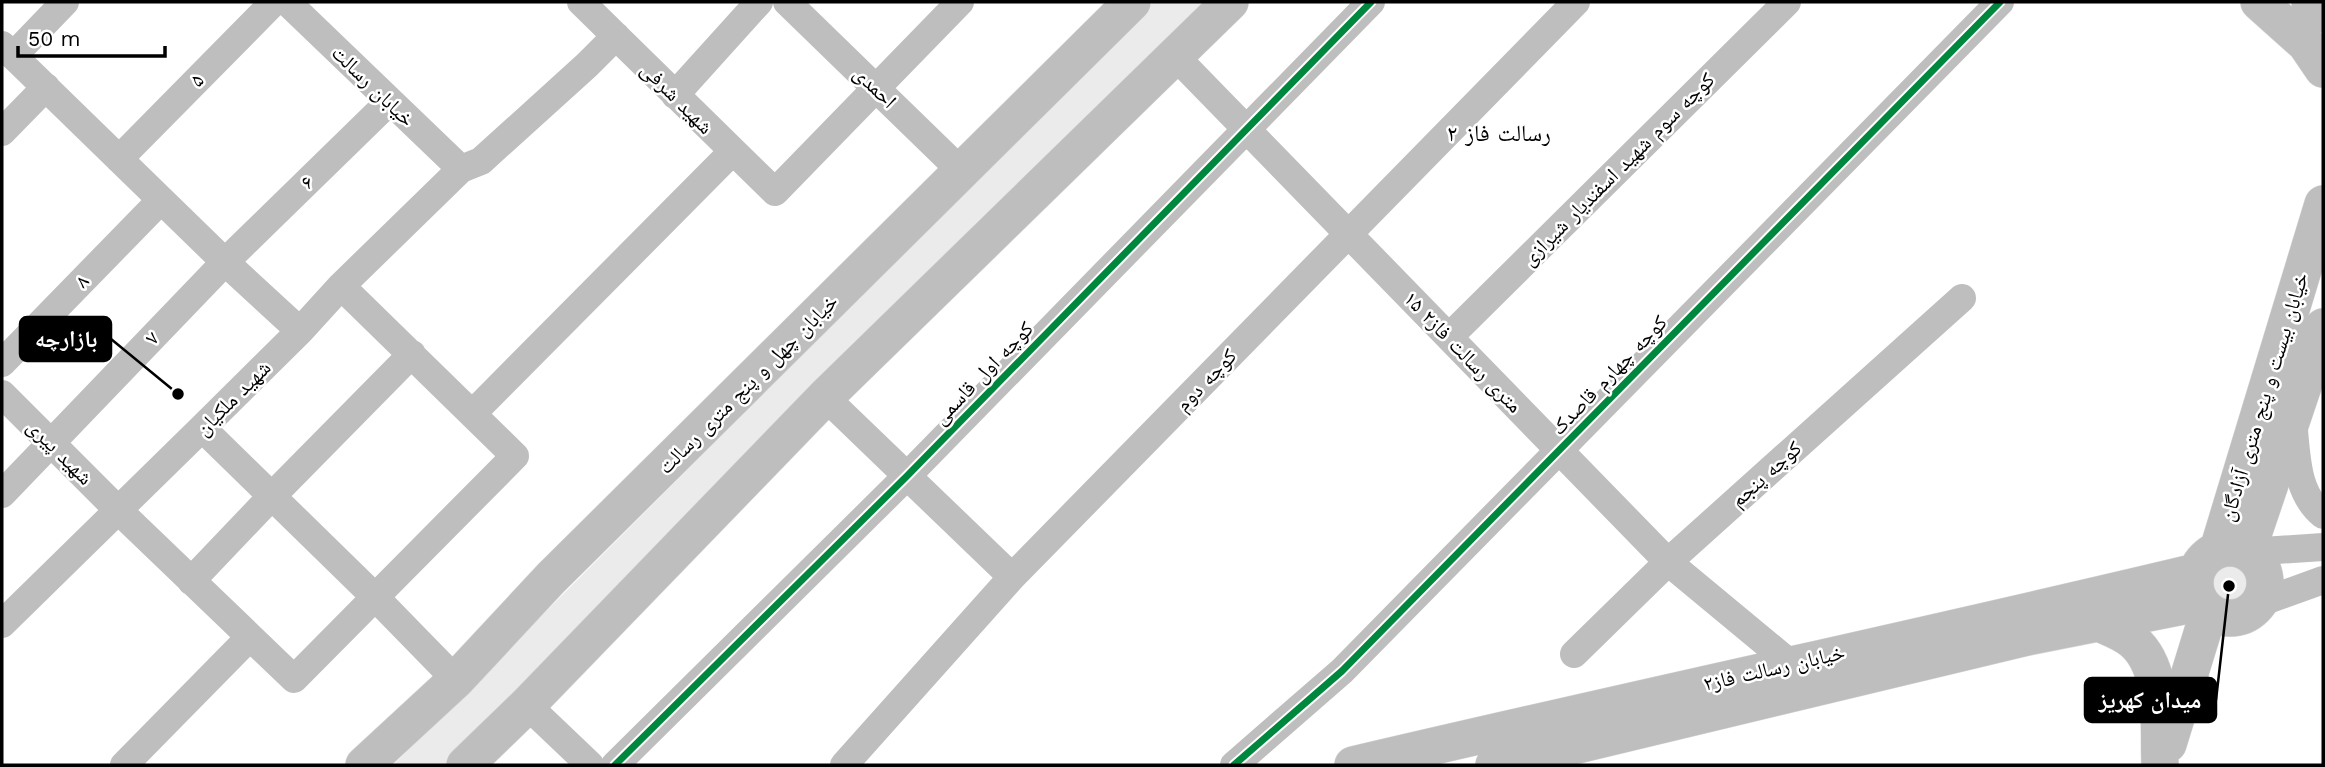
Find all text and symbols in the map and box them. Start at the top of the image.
scale bar [18,14,164,58]
text: 50 m [28,26,80,51]
street label: خیابان رسالت [327,40,420,131]
street label: شهید شرفی [635,56,719,140]
street label: احمدی [849,60,902,113]
street label: ۵ [184,67,209,92]
street label: کوچه سوم شهید اسفندیار شیرازی [1516,67,1721,272]
district label: رسالت فاز ۲ [1447,120,1551,147]
street label: ۶ [295,169,319,194]
street label: ۸ [69,269,94,293]
street label: خیابان بیست و پنج متری آزادگان [2214,269,2314,525]
street label: ۱۵ متری رسالت فاز۲ [1399,286,1528,418]
street label: خیابان چهل و پنج متری رسالت [653,289,843,479]
street label: کوچه چهارم قاصدک [1545,309,1674,441]
street label: کوچه اول قاسمی [927,316,1039,430]
callout: بازارچه [20,317,111,361]
text: بازارچه [35,326,97,353]
street label: ۷ [139,326,164,350]
street label: کوچه دوم [1170,343,1243,418]
street label: شهید ملکیان [190,355,275,440]
street label: شهید پیری [22,414,98,490]
street label: کوچه پنجم [1725,435,1808,514]
street label: خیابان رسالت فاز۲ [1701,639,1847,696]
callout: میدان کهریز [2085,678,2216,722]
text: میدان کهریز [2098,687,2201,714]

